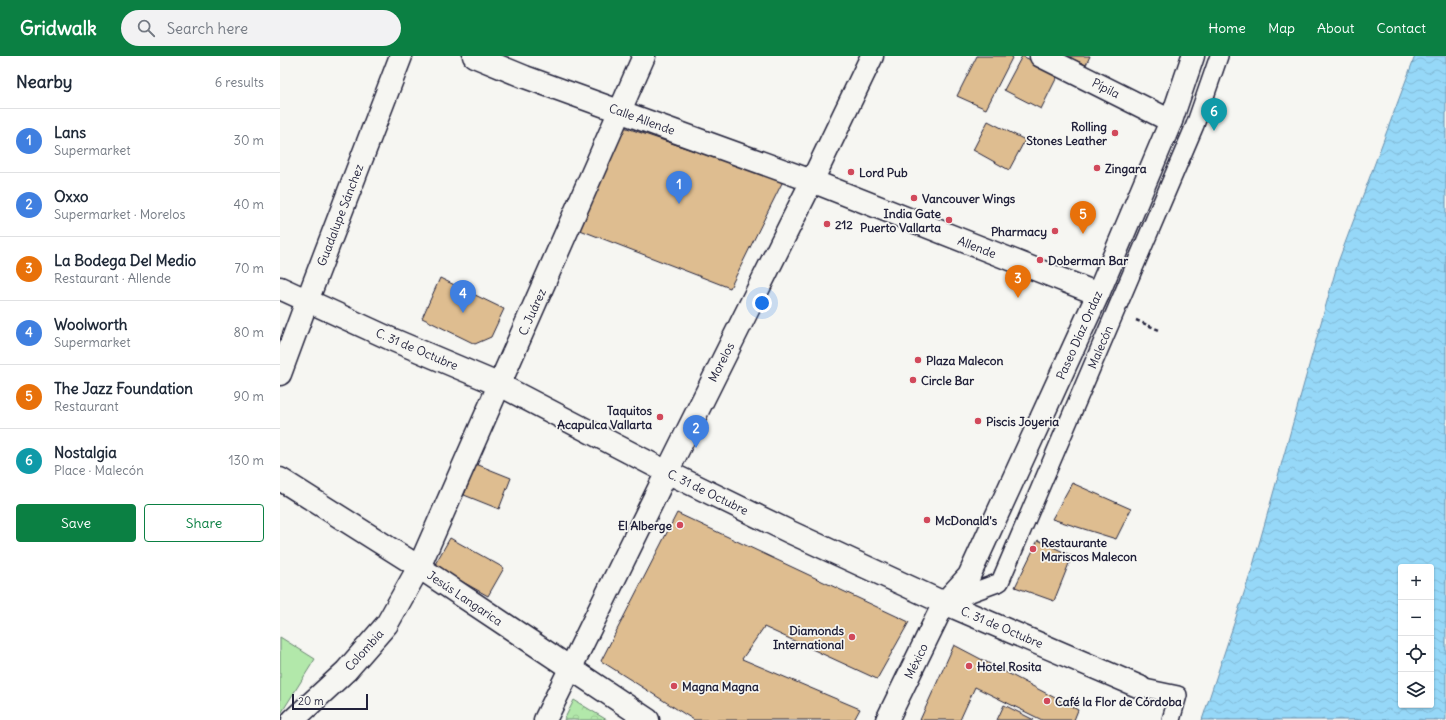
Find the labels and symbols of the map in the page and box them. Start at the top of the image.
street label: Pípila [1090,75,1122,101]
pin: 6 [1201,98,1227,131]
street label: Calle Allende [607,100,677,138]
place label: Rolling Stones Leather [1026,119,1107,148]
marker: Rolling Stones Leather [1110,128,1120,138]
place label: Zingara [1105,161,1147,177]
street label: Guadalupe Sánchez [314,162,366,268]
marker: Zingara [1092,163,1102,173]
place label: Lord Pub [859,165,908,180]
marker: Lord Pub [846,167,856,177]
pin: 1 [666,171,692,204]
place label: Vancouver Wings [922,191,1016,207]
marker: Vancouver Wings [909,193,919,203]
pin: 5 [1070,201,1096,234]
place label: India Gate Puerto Vallarta [860,206,942,235]
marker: India Gate Puerto Vallarta [944,215,954,225]
place label: 212 [835,217,853,232]
marker: 212 [822,219,832,229]
place label: Pharmacy [991,224,1047,240]
marker: Pharmacy [1050,226,1060,236]
street label: Allende [956,233,998,261]
place label: Doberman Bar [1048,253,1128,268]
marker: Doberman Bar [1035,255,1045,265]
pin: 3 [1005,265,1031,298]
pin: 4 [450,280,476,313]
street label: C. Juárez [515,286,549,338]
street label: Paseo Díaz Ordaz [1053,288,1105,382]
your location [752,293,772,313]
street label: Malecón [1084,323,1116,371]
street label: C. 31 de Octubre [374,325,460,373]
street label: Morelos [705,340,737,384]
place label: Plaza Malecon [926,353,1004,368]
marker: Plaza Malecon [913,355,923,365]
place label: Circle Bar [921,373,974,388]
marker: Circle Bar [908,375,918,385]
place label: Taquitos Acapulca Vallarta [557,403,653,433]
marker: Taquitos Acapulca Vallarta [655,412,665,422]
place label: Piscis Joyeria [986,414,1059,430]
pin: 2 [683,415,709,448]
marker: Piscis Joyeria [973,416,983,426]
street label: C. 31 de Octubre [665,466,751,518]
place label: McDonald's [935,513,998,528]
marker: McDonald's [922,515,932,525]
place label: El Alberge [618,518,673,534]
marker: El Alberge [675,520,685,530]
place label: Restaurante Mariscos Malecon [1041,535,1137,564]
marker: Restaurante Mariscos Malecon [1028,544,1038,554]
street label: Jesús Langarica [424,567,506,629]
street label: C. 31 de Octubre [959,603,1045,651]
place label: Diamonds International [773,623,845,652]
street label: Colombia [341,626,387,674]
marker: Diamonds International [847,632,857,642]
street label: México [901,641,931,681]
place label: Hotel Rosita [977,659,1042,674]
marker: Hotel Rosita [964,661,974,671]
place label: Magna Magna [682,679,759,695]
marker: Magna Magna [669,681,679,691]
scale bar [292,692,368,711]
place label: Café la Flor de Córdoba [1055,694,1182,709]
marker: Café la Flor de Córdoba [1042,696,1052,706]

